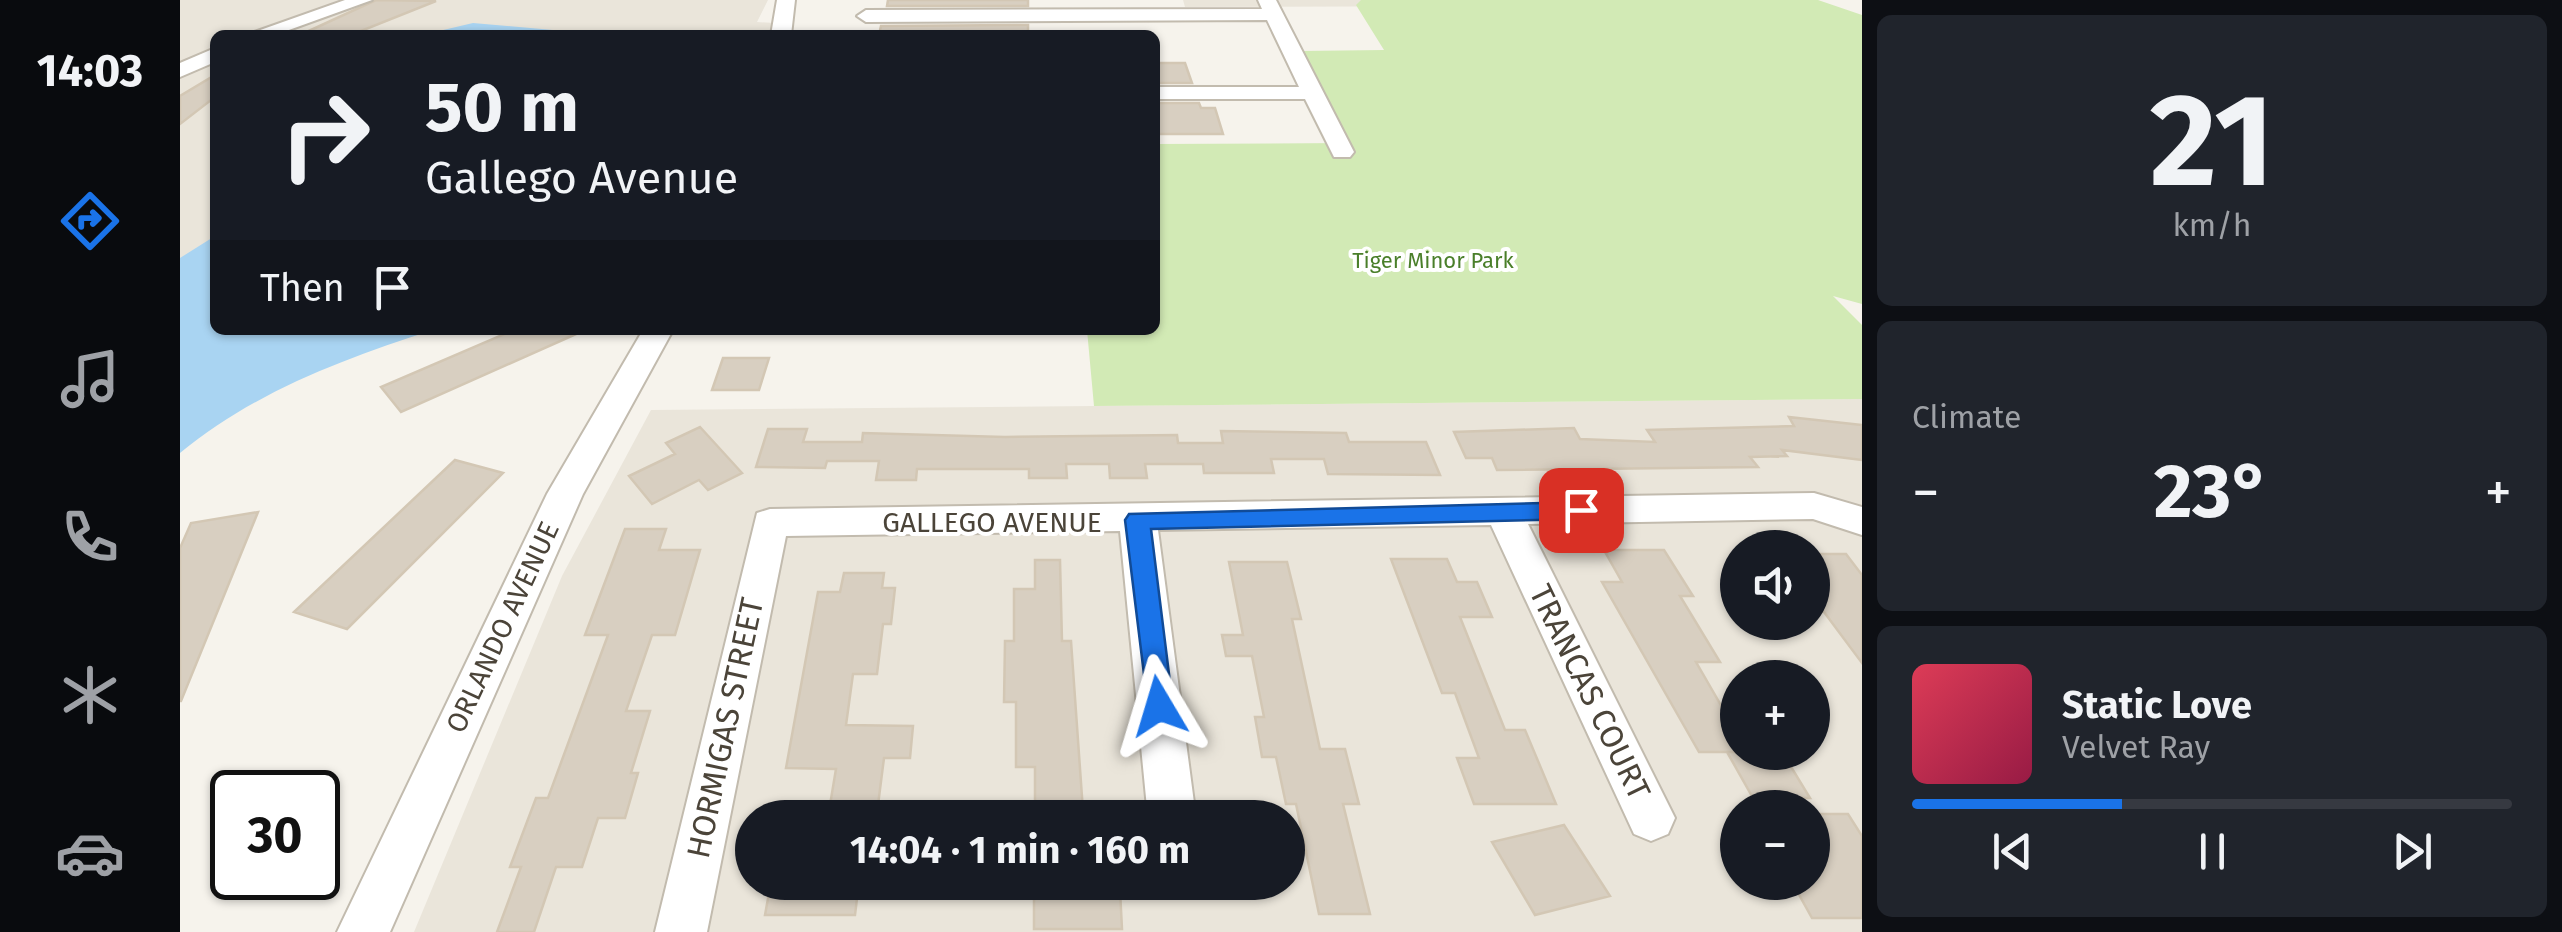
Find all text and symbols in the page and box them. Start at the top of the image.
text: 14:03 [37,44,143,98]
text: 21 [2150,63,2274,219]
text: 50 m [425,66,579,150]
icon: right [260,70,390,200]
text: Gallego Avenue [425,151,738,205]
icon: directions [55,186,125,256]
text: km/h [2172,206,2252,244]
park label: Tiger Minor Park [1352,247,1515,274]
icon: arrive [365,260,420,315]
text: Then [260,265,345,311]
icon: music [55,344,125,414]
text: Climate [1912,398,2021,436]
text: 23° [2154,447,2270,537]
text: − [1912,460,1940,526]
text: + [2485,460,2512,526]
pin [1539,468,1624,553]
icon: arrive [1554,483,1609,538]
icon: phone [55,502,125,572]
street label: GALLEGO AVENUE [882,506,1102,539]
street label: ORLANDO AVENUE [439,516,566,738]
map controls [1720,530,1830,900]
button: sound [1720,530,1830,640]
street label: TRANCAS COURT [1522,578,1659,806]
street label: HORMIGAS STREET [679,594,771,862]
position arrow [1107,654,1211,758]
icon: climate [55,660,125,730]
button: + [1720,660,1830,770]
text: Static Love [2062,682,2252,728]
text: Velvet Ray [2062,728,2210,766]
speed limit sign: 30 [210,770,340,900]
button: − [1720,790,1830,900]
icon: car [55,818,125,888]
icon: previous [1985,824,2040,879]
icon: pause [2185,824,2240,879]
icon: next [2385,824,2440,879]
text: 14:04 · 1 min · 160 m [850,827,1190,873]

